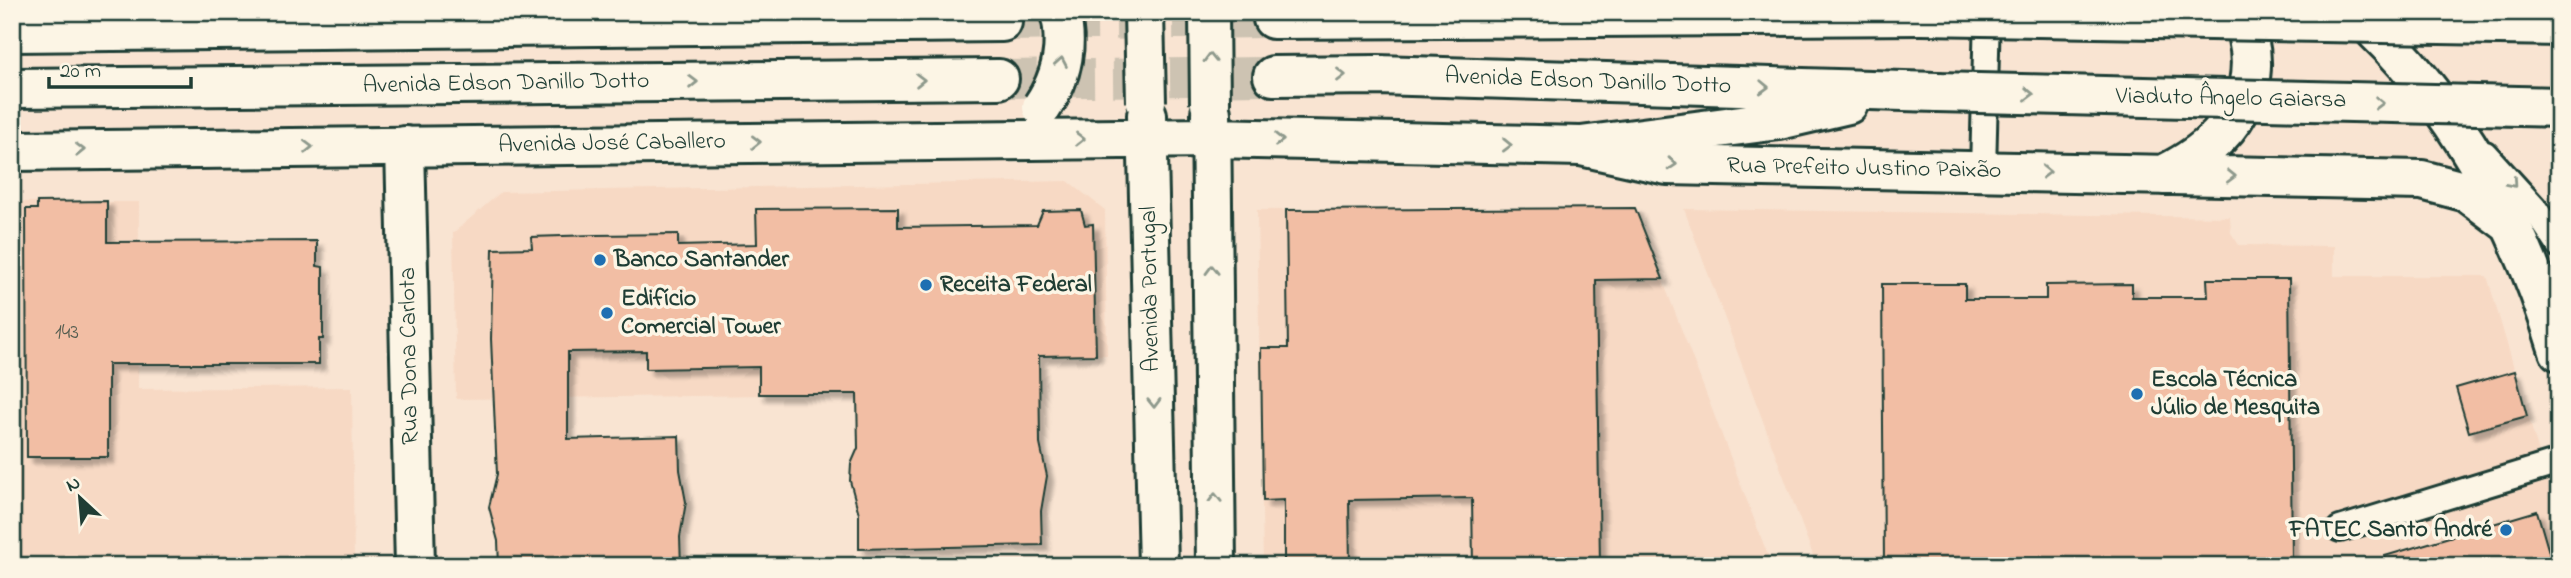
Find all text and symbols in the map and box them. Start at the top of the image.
scale bar [49,46,191,90]
one-way arrow [1202,52,1217,63]
one-way arrow [1053,56,1068,68]
text: 20 m [60,57,101,87]
street label: Avenida Edson Danillo Dotto [1444,60,1732,104]
street label: Avenida Edson Danillo Dotto [362,64,650,104]
one-way arrow [1336,67,1347,83]
one-way arrow [916,72,926,88]
one-way arrow [688,74,699,90]
street label: Viaduto Ângelo Gaiarsa [2114,78,2347,119]
one-way arrow [1759,80,1770,95]
one-way arrow [2024,87,2035,102]
one-way arrow [2374,95,2385,111]
street label: Avenida José Caballero [498,125,726,163]
one-way arrow [1075,131,1085,147]
one-way arrow [1274,132,1285,147]
one-way arrow [751,134,762,150]
one-way arrow [1501,137,1512,152]
one-way arrow [303,140,314,155]
one-way arrow [76,142,86,158]
street label: Rua Prefeito Justino Paixão [1726,149,2002,189]
one-way arrow [1667,156,1678,171]
one-way arrow [2041,165,2052,180]
one-way arrow [2226,168,2237,184]
one-way arrow [2504,174,2516,187]
street label: Avenida Portugal [1132,206,1170,372]
place label: Banco Santander [613,243,789,278]
marker: Banco Santander [592,252,608,268]
one-way arrow [1204,264,1220,275]
street label: Rua Dona Carlota [391,267,429,445]
place label: Receita Federal [940,268,1092,303]
marker: Receita Federal [918,277,934,293]
place label: Edifício Comercial Tower [621,282,781,345]
marker: Edifício Comercial Tower [599,305,615,321]
house number: 143 [55,318,79,348]
place label: Escola Técnica Júlio de Mesquita [2151,363,2320,426]
marker: Escola Técnica Júlio de Mesquita [2129,386,2145,402]
one-way arrow [1146,397,1161,408]
north arrow [46,462,116,532]
text: N [62,470,85,500]
one-way arrow [1207,492,1223,502]
place label: FATEC Santo André [2288,513,2493,548]
marker: FATEC Santo André [2498,522,2514,538]

